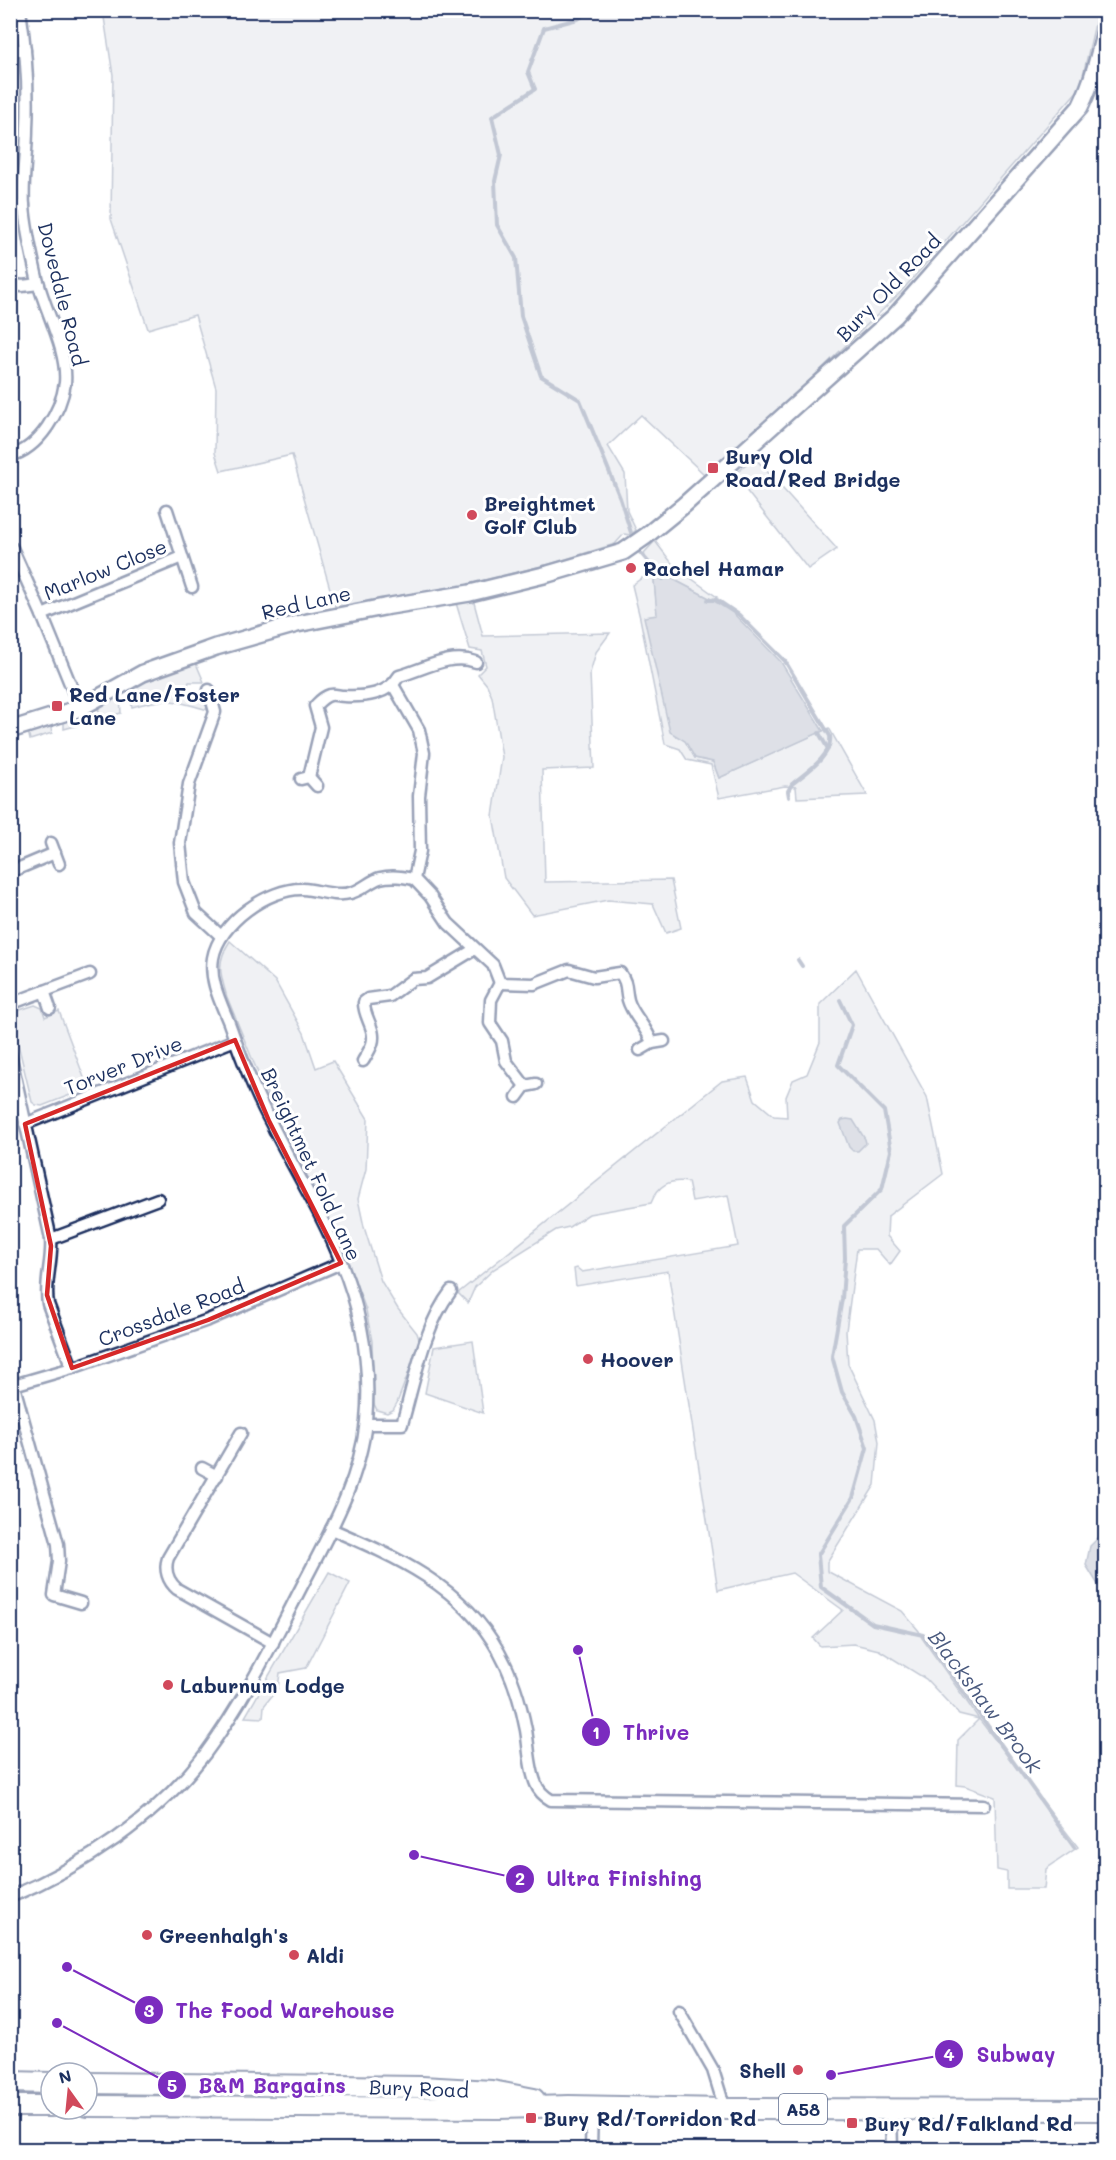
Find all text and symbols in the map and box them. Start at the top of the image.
street label: Dovedale Road [33,219,93,369]
street label: Bury Old Road [830,228,946,346]
place label: Bury Old Road/Red Bridge [725,443,900,492]
marker: Bury Old Road/Red Bridge [706,461,720,475]
place label: Breightmet Golf Club [484,490,596,539]
marker: Breightmet Golf Club [465,508,479,522]
street label: Marlow Close [40,533,170,605]
place label: Rachel Hamar [643,555,784,581]
marker: Rachel Hamar [624,561,638,575]
street label: Red Lane [259,579,353,625]
place label: Red Lane/Foster Lane [69,681,240,730]
marker: Red Lane/Foster Lane [50,699,64,713]
street label: Torver Drive [60,1029,186,1101]
street label: Breightmet Fold Lane [256,1063,368,1265]
street label: Crossdale Road [94,1272,248,1352]
place label: Hoover [600,1346,674,1372]
marker: Hoover [581,1352,595,1366]
water label: Blackshaw Brook [923,1624,1049,1779]
place label: Laburnum Lodge [180,1672,345,1698]
marker: Laburnum Lodge [161,1678,175,1692]
callout: Thrive [581,1713,701,1752]
text: Thrive [623,1718,689,1745]
text: 1 [592,1720,600,1744]
callout: Ultra Finishing [505,1859,714,1898]
text: Ultra Finishing [546,1864,702,1891]
text: 2 [515,1866,525,1890]
place label: Greenhalgh's [159,1922,288,1948]
marker: Greenhalgh's [140,1928,154,1942]
place label: Aldi [306,1942,345,1968]
marker: Aldi [287,1948,301,1962]
callout: The Food Warehouse [134,1991,407,2030]
text: The Food Warehouse [176,1996,394,2023]
text: 3 [144,1998,155,2022]
callout: Subway [934,2035,1067,2074]
text: Subway [977,2040,1055,2068]
text: 4 [943,2042,955,2066]
place label: Shell [739,2057,786,2083]
north arrow [39,2061,99,2121]
marker: Shell [791,2063,805,2077]
text: N [56,2064,74,2088]
callout: B&M Bargains [157,2066,358,2105]
text: B&M Bargains [198,2071,346,2098]
text: 5 [167,2073,177,2097]
street label: Bury Road [369,2073,469,2103]
road number: A58 [779,2094,827,2124]
place label: Bury Rd/Torridon Rd [543,2105,756,2131]
place label: Bury Rd/Falkland Rd [864,2110,1073,2136]
marker: Bury Rd/Torridon Rd [524,2111,538,2125]
marker: Bury Rd/Falkland Rd [845,2116,859,2130]

